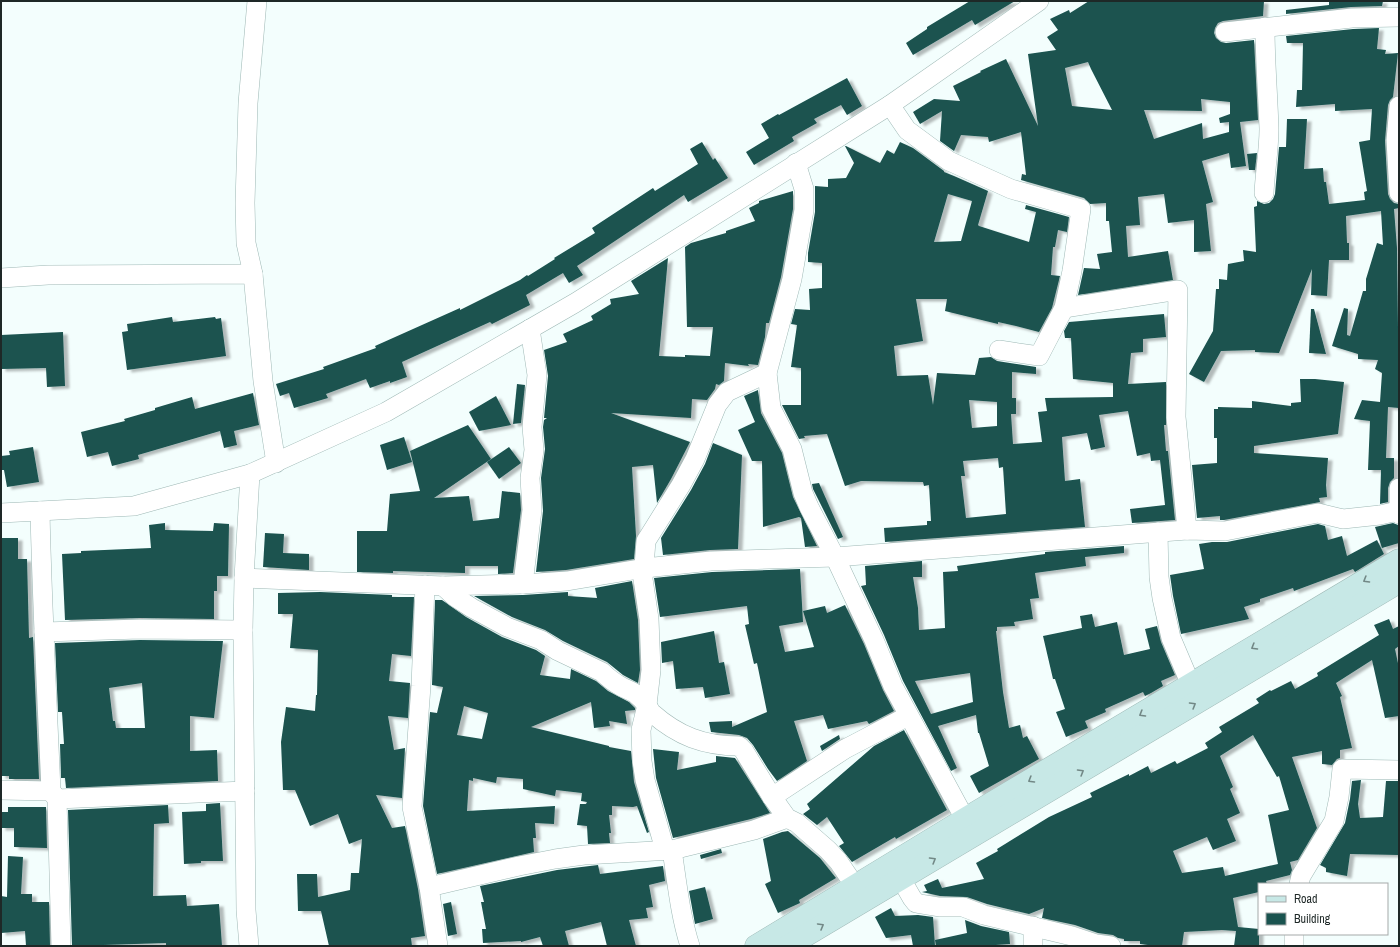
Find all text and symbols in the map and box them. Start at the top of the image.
one-way arrow [1363,576,1370,583]
one-way arrow [1251,642,1258,650]
one-way arrow [1189,703,1196,710]
one-way arrow [1139,709,1146,716]
one-way arrow [1077,769,1084,776]
one-way arrow [1028,775,1035,782]
one-way arrow [929,857,936,864]
legend [1258,883,1388,935]
text: Road [1294,891,1318,907]
text: Building [1294,911,1331,927]
one-way arrow [817,924,824,931]

